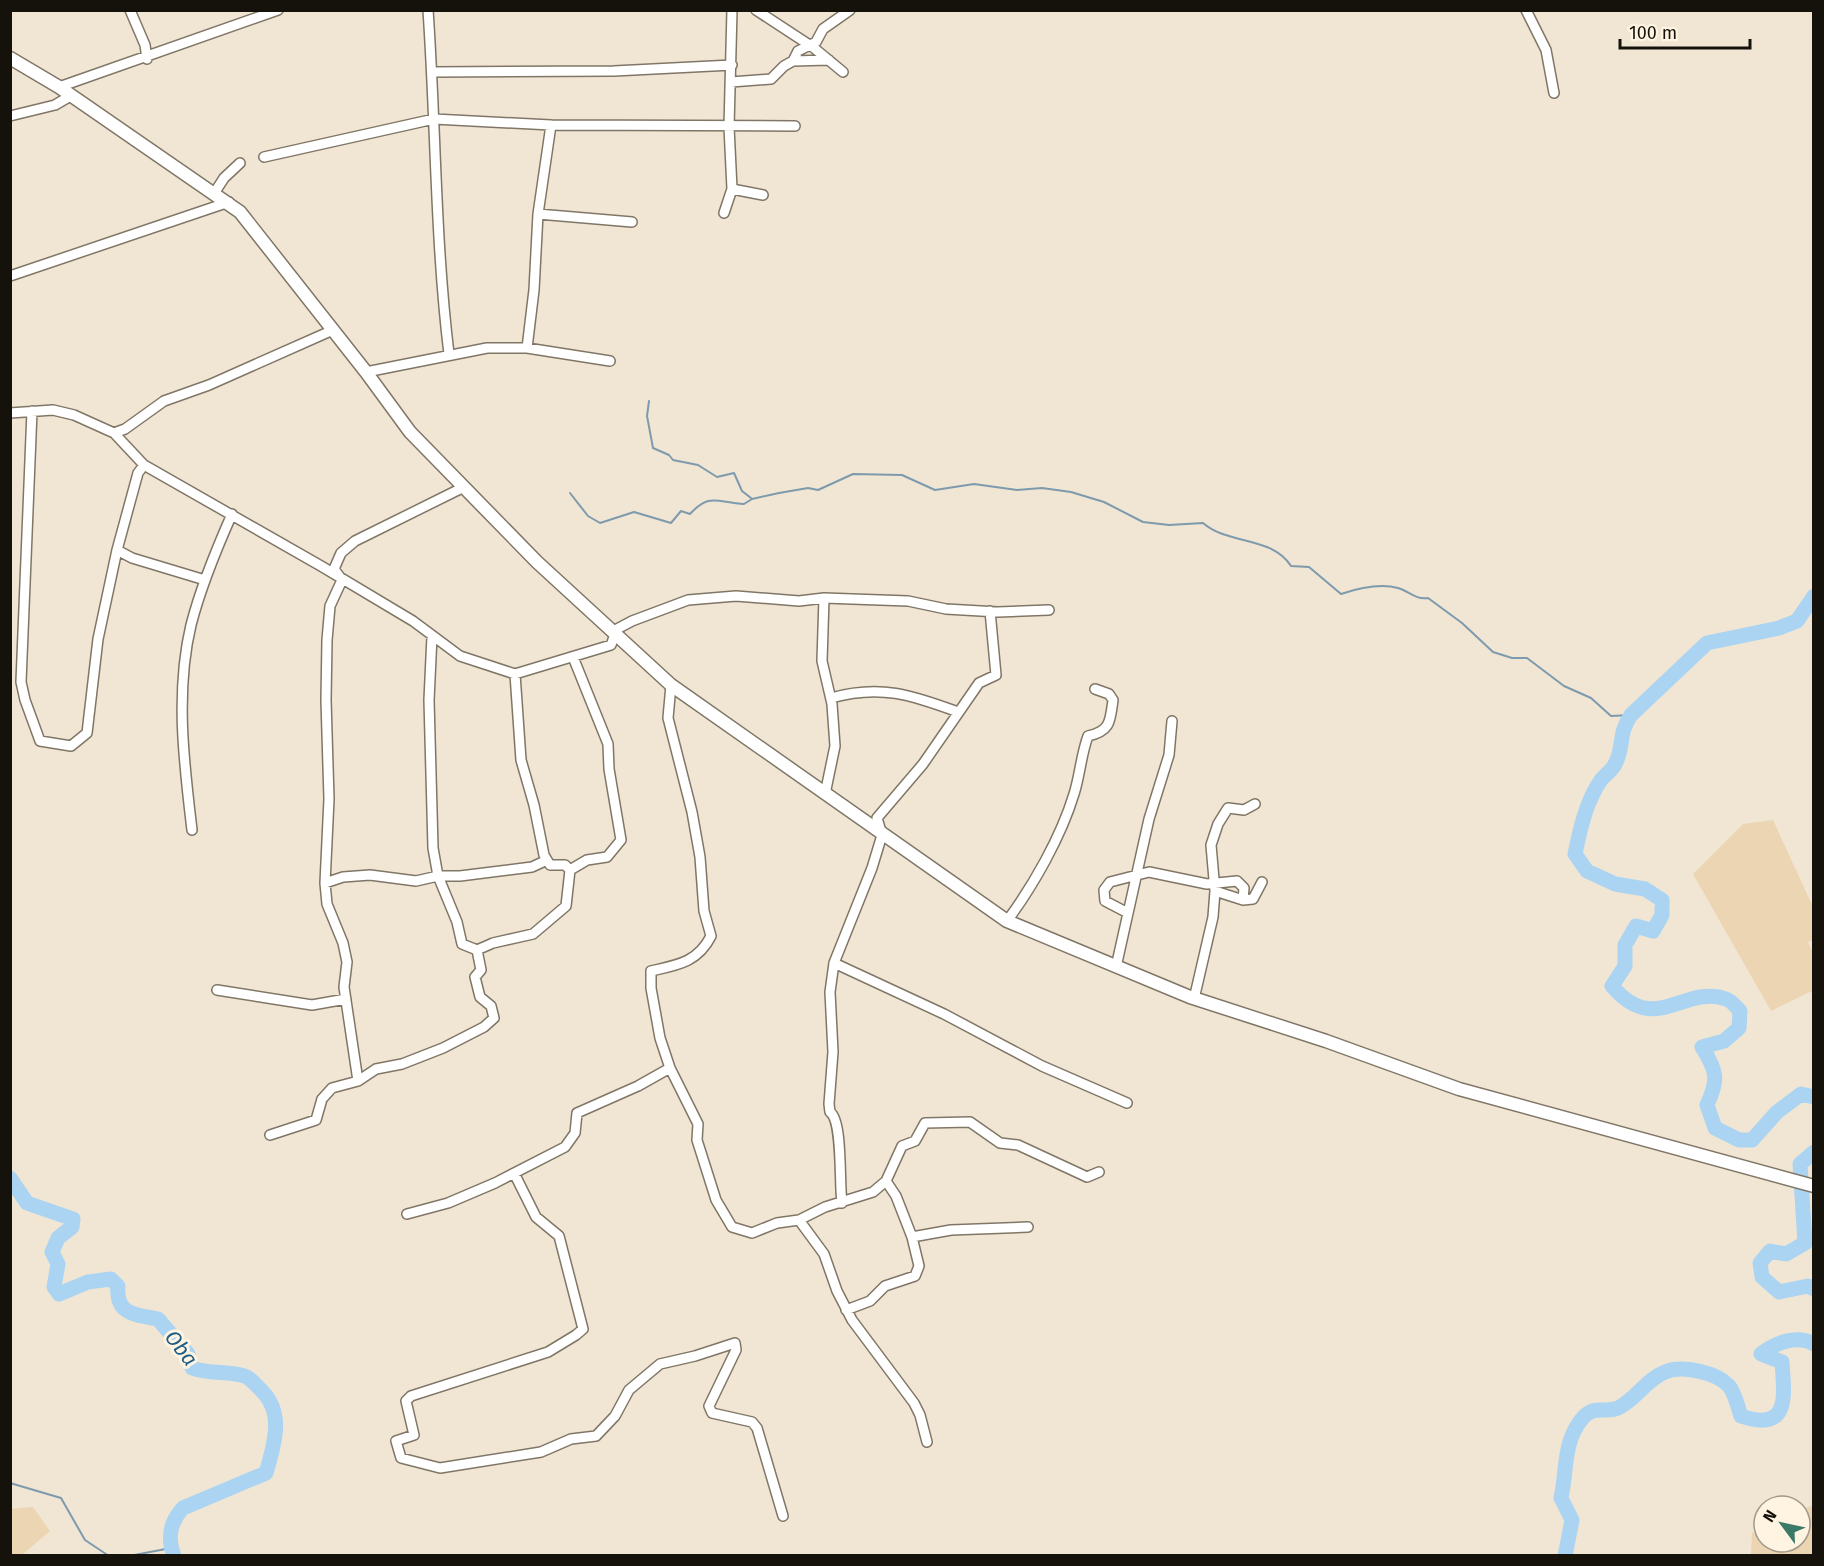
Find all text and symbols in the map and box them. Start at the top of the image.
scale bar [1620,12,1750,50]
text: 100 m [1629,22,1677,44]
water label: Oba [159,1325,203,1371]
north arrow [1752,1494,1812,1554]
text: N [1759,1506,1781,1526]

